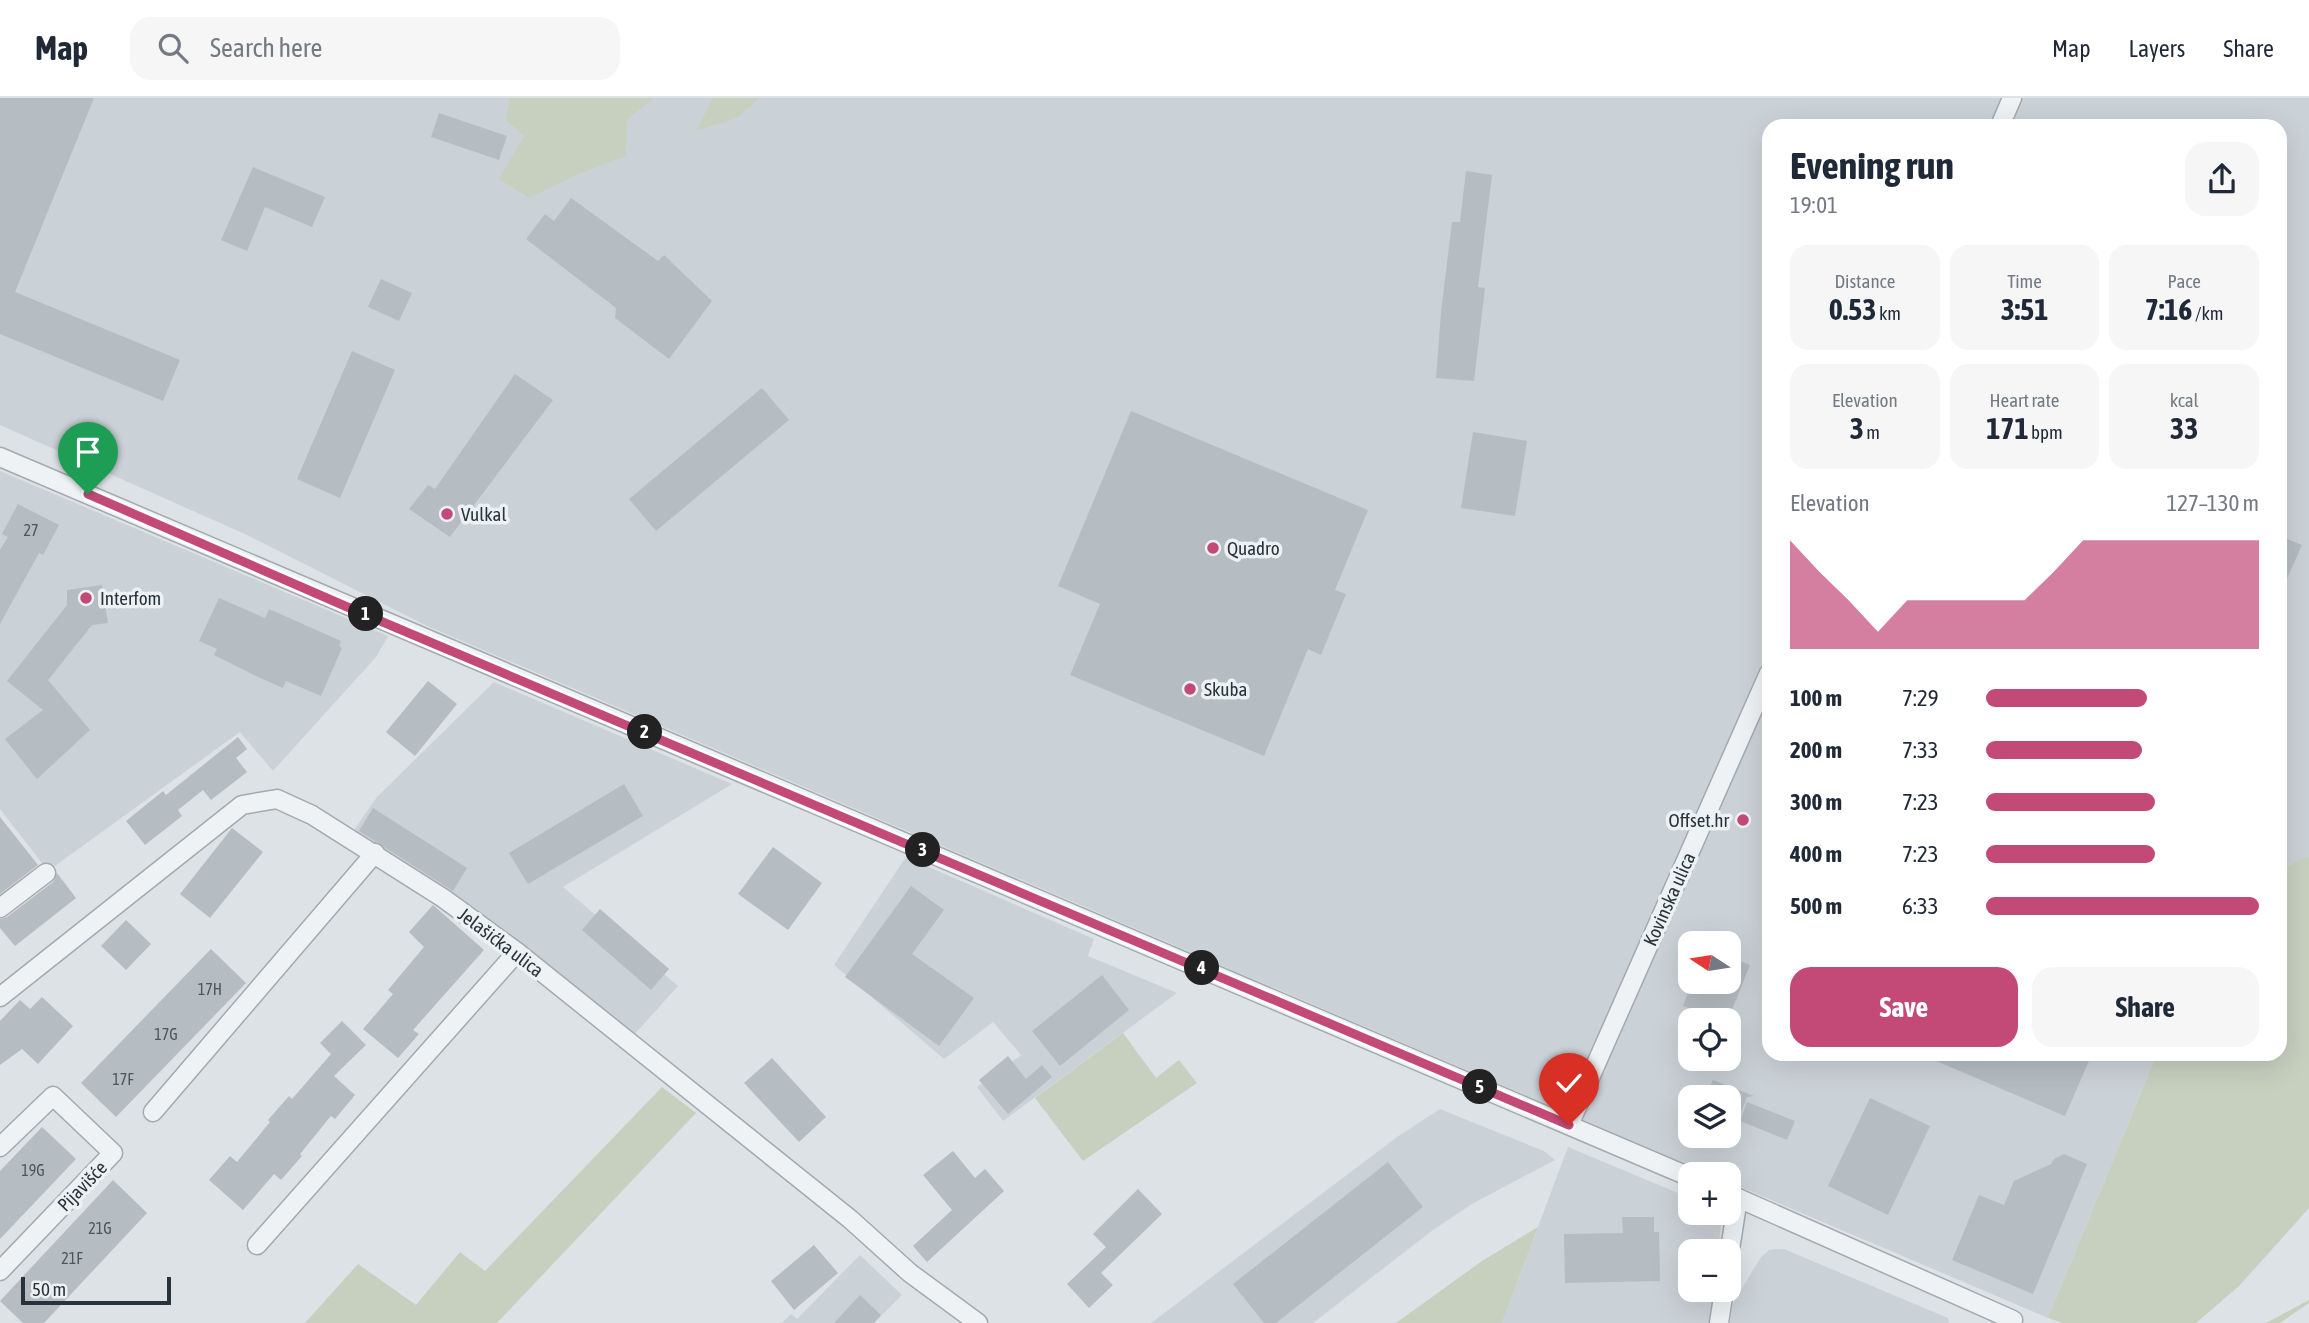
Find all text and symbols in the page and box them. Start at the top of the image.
search box [130,17,620,80]
text: Map [35,29,88,67]
icon: search [154,29,192,67]
text: Search here [210,33,322,63]
text: Map [2052,35,2091,62]
text: Layers [2129,35,2185,62]
text: Share [2223,35,2274,62]
button: share [2185,142,2259,216]
text: Evening run [1790,144,1954,187]
text: 19:01 [1790,192,1838,218]
text: Distance [1834,270,1895,292]
text: Time [2007,270,2042,292]
text: Pace [2167,270,2201,292]
text: 0.53 [1829,292,1876,326]
text: 3:51 [2001,292,2048,326]
text: 7:16 [2145,292,2192,326]
text: km [1876,302,1901,324]
text: /km [2192,302,2224,324]
text: Elevation [1832,389,1898,411]
text: Heart rate [1990,389,2059,411]
text: kcal [2170,389,2199,411]
text: 3 [1850,411,1864,445]
text: 171 [1986,411,2029,445]
text: 33 [2170,411,2198,445]
text: m [1864,421,1880,443]
text: bpm [2029,421,2063,443]
pin [58,422,118,494]
icon: arrive [69,433,107,471]
text: Elevation [1790,490,1870,516]
text: 127–130 m [2166,490,2259,516]
place label: Vulkal [461,503,506,525]
marker: Vulkal [439,506,455,522]
house number: 27 [23,521,39,539]
place label: Quadro [1227,537,1280,559]
marker: Quadro [1205,540,1221,556]
place label: Interfom [100,587,161,609]
marker: Interfom [78,590,94,606]
pin: 1 [348,596,384,632]
text: 1 [361,602,370,624]
place label: Skuba [1204,678,1247,700]
marker: Skuba [1182,681,1198,697]
text: 100 m [1790,685,1842,711]
text: 7:29 [1902,685,1939,711]
pin: 2 [628,714,662,750]
text: 2 [640,720,649,742]
text: 200 m [1790,737,1842,763]
text: 7:33 [1902,737,1939,763]
text: 300 m [1790,789,1842,815]
text: 7:23 [1902,789,1939,815]
place label: Offset.hr [1669,809,1729,831]
marker: Offset.hr [1735,812,1751,828]
pin: 3 [906,832,940,868]
text: 3 [918,838,927,860]
text: 400 m [1790,841,1842,867]
text: 7:23 [1902,841,1939,867]
street label: Kovinska ulica [1639,849,1699,949]
text: 500 m [1790,893,1842,919]
text: 6:33 [1902,893,1939,919]
street label: Jelašićka ulica [454,903,548,981]
north arrow [1678,931,1741,994]
map controls [1678,931,1741,1302]
pin: 4 [1184,950,1220,986]
text: 4 [1197,956,1206,978]
button: Save [1790,967,2018,1047]
button: Share [2032,967,2259,1047]
house number: 17H [198,980,222,998]
button: locate [1678,1008,1741,1071]
house number: 17G [154,1025,178,1043]
pin [1539,1053,1599,1125]
icon: check [1550,1064,1588,1102]
house number: 17F [112,1070,134,1088]
pin: 5 [1462,1070,1498,1104]
text: 5 [1475,1075,1484,1097]
button: layers [1678,1085,1741,1148]
street label: Pijavišće [53,1156,111,1216]
house number: 19G [21,1161,45,1179]
button: + [1678,1162,1741,1225]
house number: 21G [88,1219,112,1237]
button: − [1678,1239,1741,1302]
house number: 21F [61,1249,83,1267]
scale bar [21,1274,172,1306]
text: 50 m [32,1278,66,1300]

